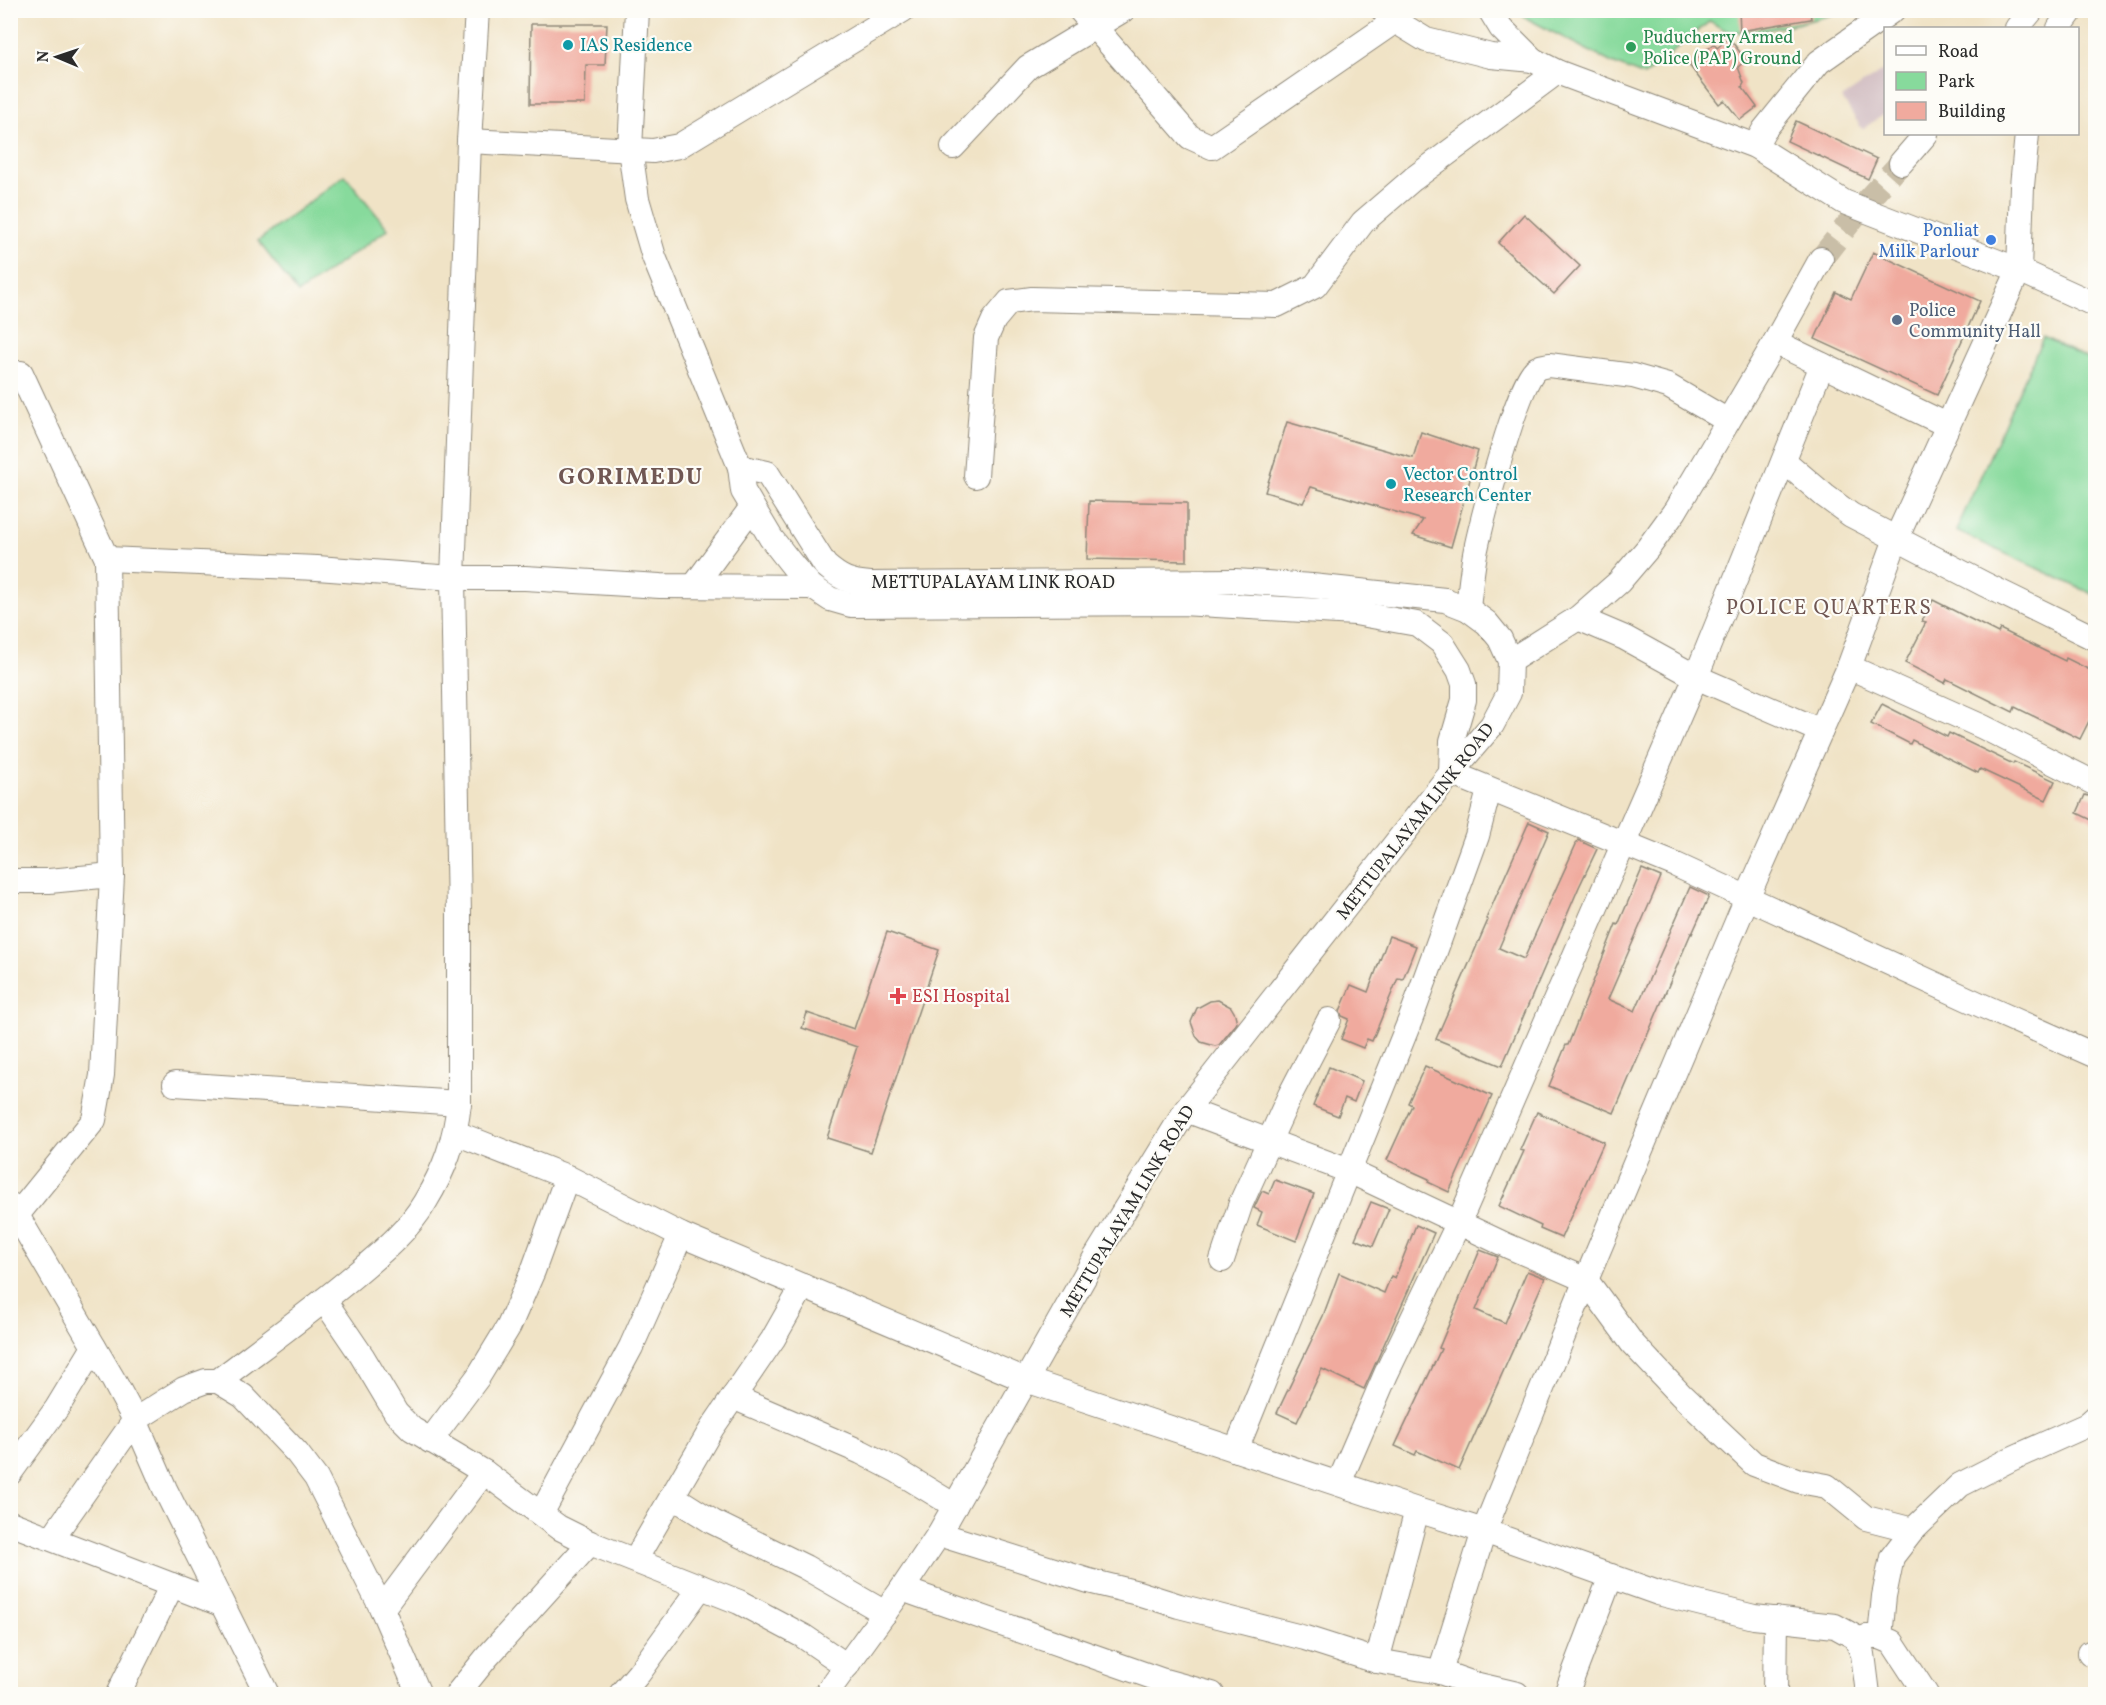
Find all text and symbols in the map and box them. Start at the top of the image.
place label: Puducherry Armed Police (PAP) Ground [1643,26,1802,72]
north arrow [27,27,87,87]
legend [1884,27,2079,135]
place label: IAS Residence [580,34,692,59]
marker: IAS Residence [561,38,575,52]
marker: Puducherry Armed Police (PAP) Ground [1624,40,1638,54]
text: Road [1938,40,1979,65]
text: N [33,50,55,63]
text: Park [1938,70,1975,95]
text: Building [1938,100,2006,125]
place label: Ponliat Milk Parlour [1878,219,1979,265]
marker: Ponliat Milk Parlour [1984,233,1998,247]
place label: Police Community Hall [1909,299,2041,345]
marker: Police Community Hall [1890,313,1904,327]
district label: GORIMEDU [558,461,704,495]
place label: Vector Control Research Center [1403,463,1532,509]
marker: Vector Control Research Center [1384,477,1398,491]
street label: METTUPALAYAM LINK ROAD [871,571,1115,596]
district label: POLICE QUARTERS [1726,594,1932,623]
street label: METTUPALAYAM LINK ROAD [1331,718,1501,926]
place label: ESI Hospital [912,985,1010,1010]
marker: ESI Hospital [889,987,907,1005]
street label: METTUPALAYAM LINK ROAD [1055,1101,1202,1323]

